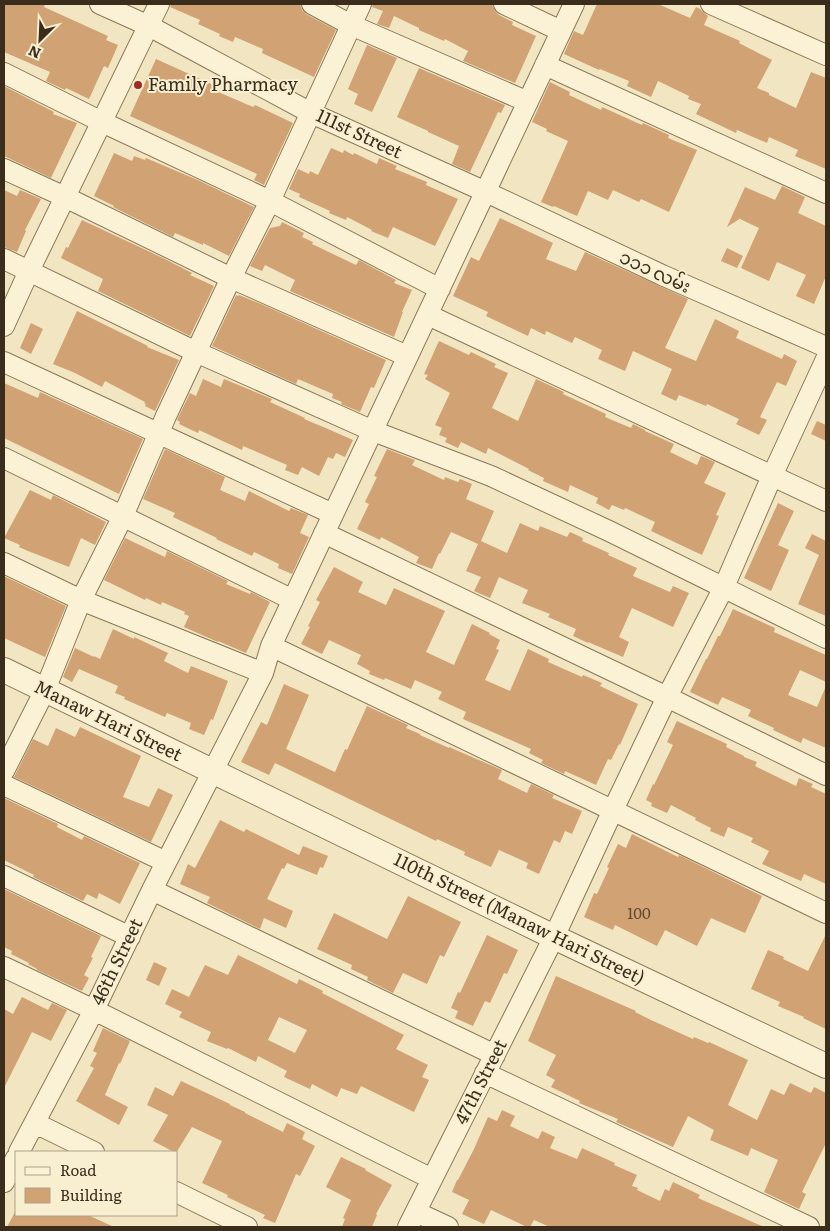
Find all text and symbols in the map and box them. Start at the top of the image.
north arrow [15,15,65,65]
text: N [25,41,44,64]
place label: Family Pharmacy [148,70,299,97]
marker: Family Pharmacy [132,79,144,91]
street label: 111st Street [312,101,408,165]
street label: ၁၁၁ လမ်း [616,242,696,299]
street label: Manaw Hari Street [30,672,188,767]
street label: 110th Street (Manaw Hari Street) [390,845,650,990]
house number: 100 [627,901,651,924]
street label: 46th Street [83,913,149,1009]
street label: 47th Street [447,1033,513,1129]
legend [15,1151,178,1216]
text: Road [60,1158,96,1181]
text: Building [60,1183,122,1206]

